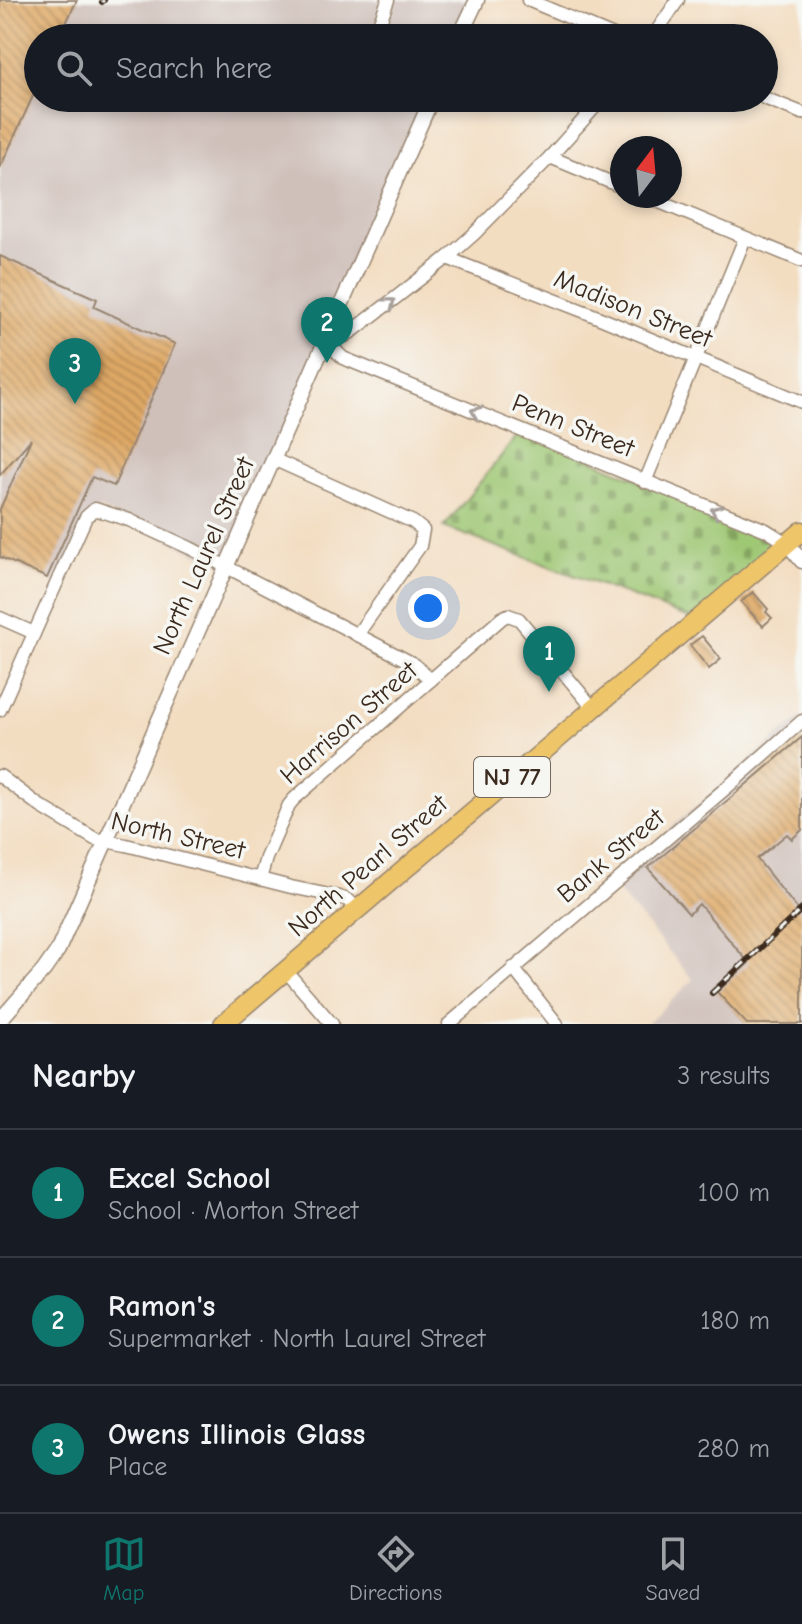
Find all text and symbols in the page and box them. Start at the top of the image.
search box [24,24,778,112]
icon: search [52,46,96,90]
text: Search here [116,51,272,86]
north arrow [610,136,682,208]
street label: Madison Street [550,264,718,355]
pin: 2 [301,297,353,363]
one-way arrow [381,298,395,313]
pin: 3 [49,338,101,404]
street label: Penn Street [508,388,640,465]
one-way arrow [470,405,484,422]
street label: North Laurel Street [147,451,262,659]
one-way arrow [710,504,724,521]
your location [408,588,448,628]
pin: 1 [523,626,575,692]
street label: Harrison Street [274,654,425,791]
road number: NJ 77 [474,757,550,797]
street label: North Pearl Street [282,788,455,943]
street label: Bank Street [551,802,672,909]
street label: North Street [108,806,249,866]
text: Nearby [32,1056,135,1096]
text: 3 results [677,1061,770,1091]
text: Excel School [108,1161,271,1196]
text: 1 [53,1178,63,1208]
text: 100 m [698,1178,770,1208]
text: School · Morton Street [108,1196,358,1226]
text: Ramon's [108,1289,215,1324]
text: 2 [52,1306,64,1336]
text: 180 m [700,1306,770,1336]
text: Supermarket · North Laurel Street [108,1324,485,1354]
text: Owens Illinois Glass [108,1417,365,1452]
text: 3 [52,1434,64,1464]
text: 280 m [697,1434,770,1464]
text: Place [108,1452,167,1482]
tab: Map [102,1532,146,1606]
tab: Directions [349,1532,442,1606]
tab: Saved [645,1532,700,1606]

